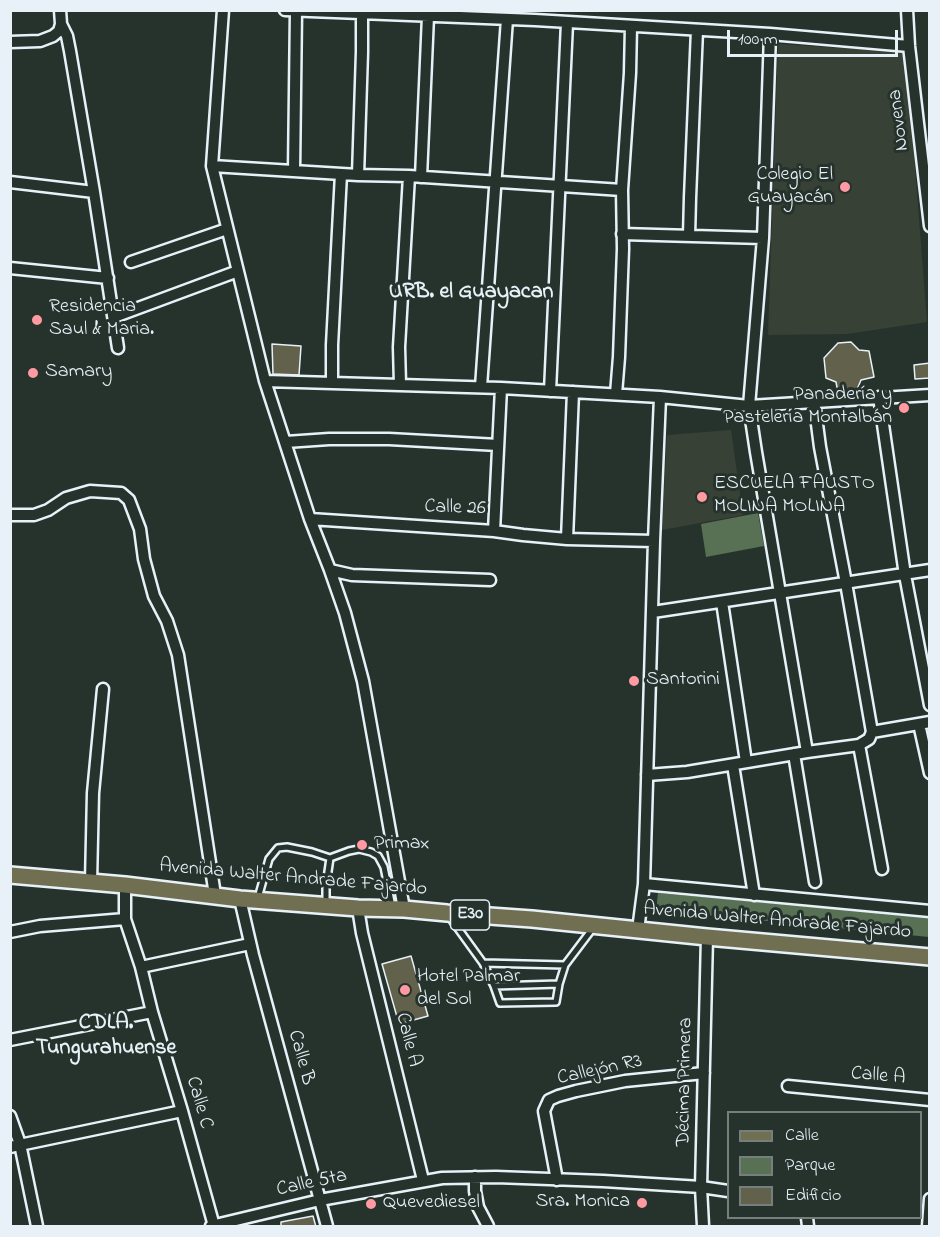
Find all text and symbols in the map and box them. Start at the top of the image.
scale bar [730,18,901,56]
text: 100 m [738,27,778,53]
street label: Novena [884,88,916,152]
place label: Colegio El Guayacán [748,164,833,211]
marker: Colegio El Guayacán [838,180,852,194]
district label: URB. el Guayacan [389,280,553,306]
place label: Residencia Saul & Maria. [49,296,154,343]
marker: Residencia Saul & Maria. [30,313,44,327]
place label: Samary [45,361,112,385]
marker: Samary [26,366,40,380]
place label: Panadería y Pastelería Montalbán [723,384,892,431]
marker: Panadería y Pastelería Montalbán [897,401,911,415]
place label: ESCUELA FAUSTO MOLINA MOLINA [714,473,875,520]
marker: ESCUELA FAUSTO MOLINA MOLINA [695,490,709,504]
street label: Calle 26 [424,496,486,522]
place label: Santorini [646,669,720,693]
marker: Santorini [627,674,641,688]
place label: Primax [374,833,429,857]
marker: Primax [355,838,369,852]
street label: Avenida Walter Andrade Fajardo [158,855,428,903]
street label: Avenida Walter Andrade Fajardo [642,898,912,946]
road number: E30 [450,900,490,930]
place label: Hotel Palmar del Sol [417,966,520,1013]
marker: Hotel Palmar del Sol [398,983,412,997]
district label: CDLA. Tungurahuense [36,1011,176,1062]
street label: Calle A [389,1011,425,1069]
street label: Décima Primera [673,1017,699,1147]
street label: Calle B [281,1028,319,1088]
street label: Callejón R3 [555,1050,645,1092]
street label: Calle A [850,1063,906,1091]
street label: Calle C [179,1074,217,1132]
legend [727,1111,922,1219]
text: Calle [785,1123,819,1149]
text: Parque [785,1153,835,1179]
street label: Calle 5ta [275,1165,349,1203]
text: Edificio [785,1183,841,1209]
place label: Sra. Monica [535,1191,630,1215]
place label: Quevediesel [383,1192,480,1216]
marker: Sra. Monica [635,1196,649,1210]
marker: Quevediesel [364,1197,378,1211]

